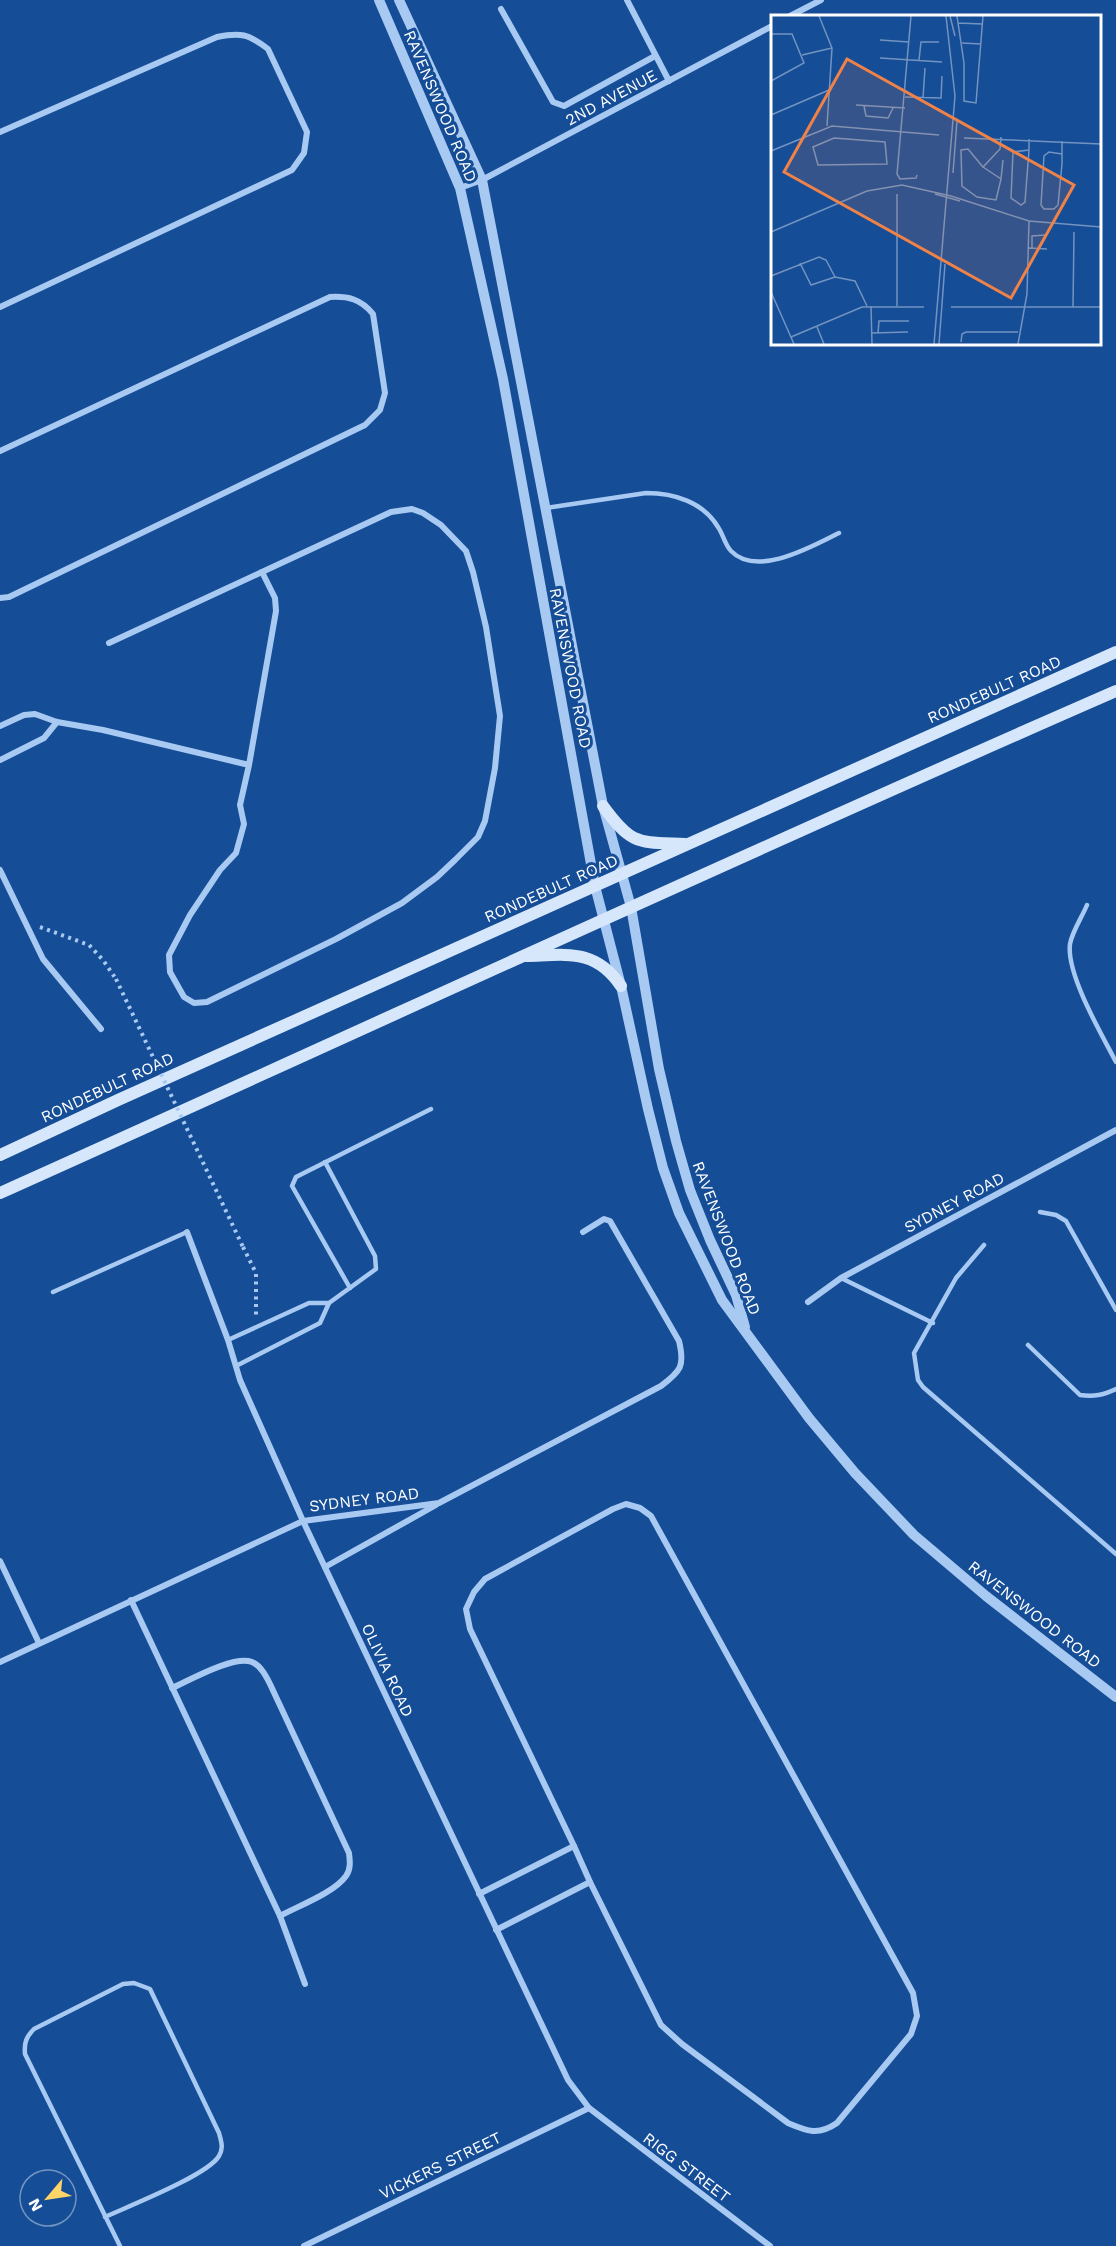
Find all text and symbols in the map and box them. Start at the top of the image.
inset map [771,15,1101,345]
street label: RAVENSWOOD ROAD [400,27,481,185]
street label: 2ND AVENUE [562,65,660,130]
street label: RAVENSWOOD ROAD [546,586,595,750]
street label: RONDEBULT ROAD [924,651,1064,727]
street label: RONDEBULT ROAD [481,850,621,926]
street label: RONDEBULT ROAD [38,1048,177,1127]
street label: RAVENSWOOD ROAD [688,1159,765,1318]
street label: SYDNEY ROAD [901,1168,1007,1237]
street label: SYDNEY ROAD [308,1483,420,1516]
street label: RAVENSWOOD ROAD [965,1557,1105,1672]
street label: OLIVIA ROAD [358,1620,418,1720]
street label: VICKERS STREET [376,2128,505,2203]
street label: RIGG STREET [639,2128,734,2207]
north arrow [18,2168,78,2228]
text: N [24,2195,47,2215]

